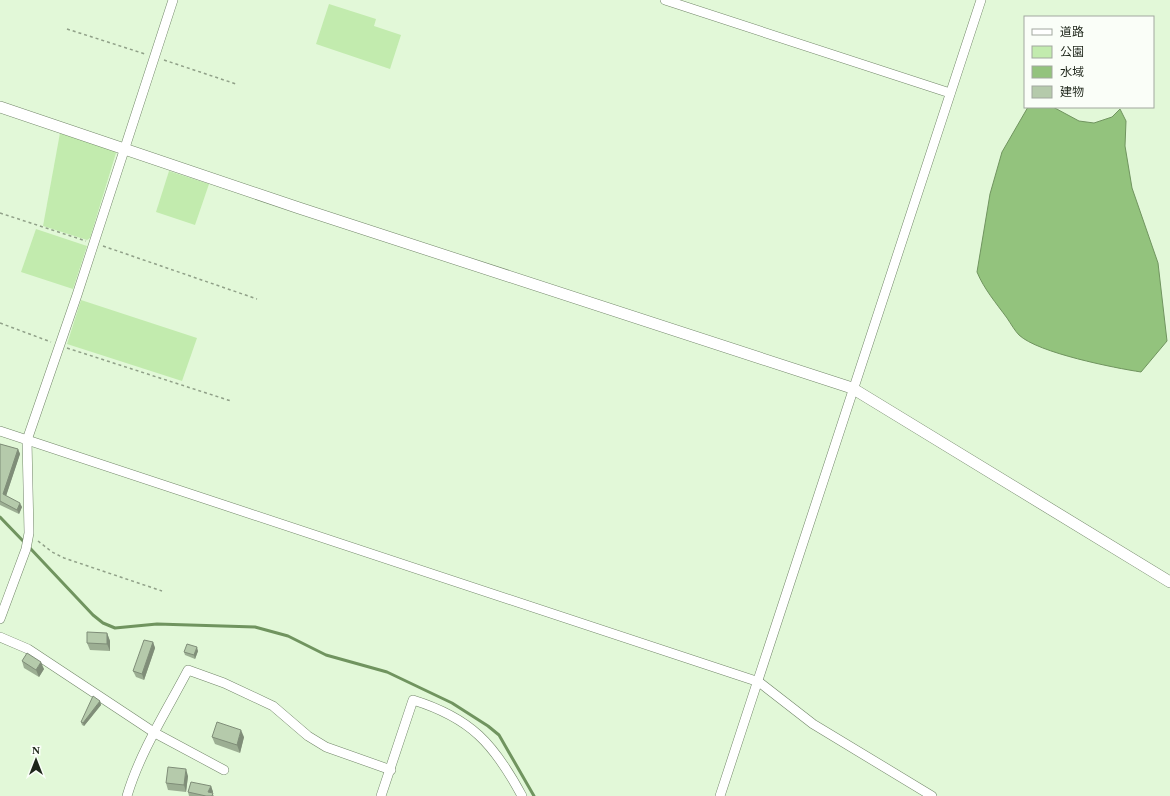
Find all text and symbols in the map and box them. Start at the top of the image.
legend [1024,16,1154,108]
text: 道路 [1060,25,1084,39]
text: 公園 [1060,45,1084,59]
text: 水域 [1060,65,1084,79]
text: 建物 [1060,85,1084,99]
north arrow [16,740,56,780]
text: N [32,744,40,756]

